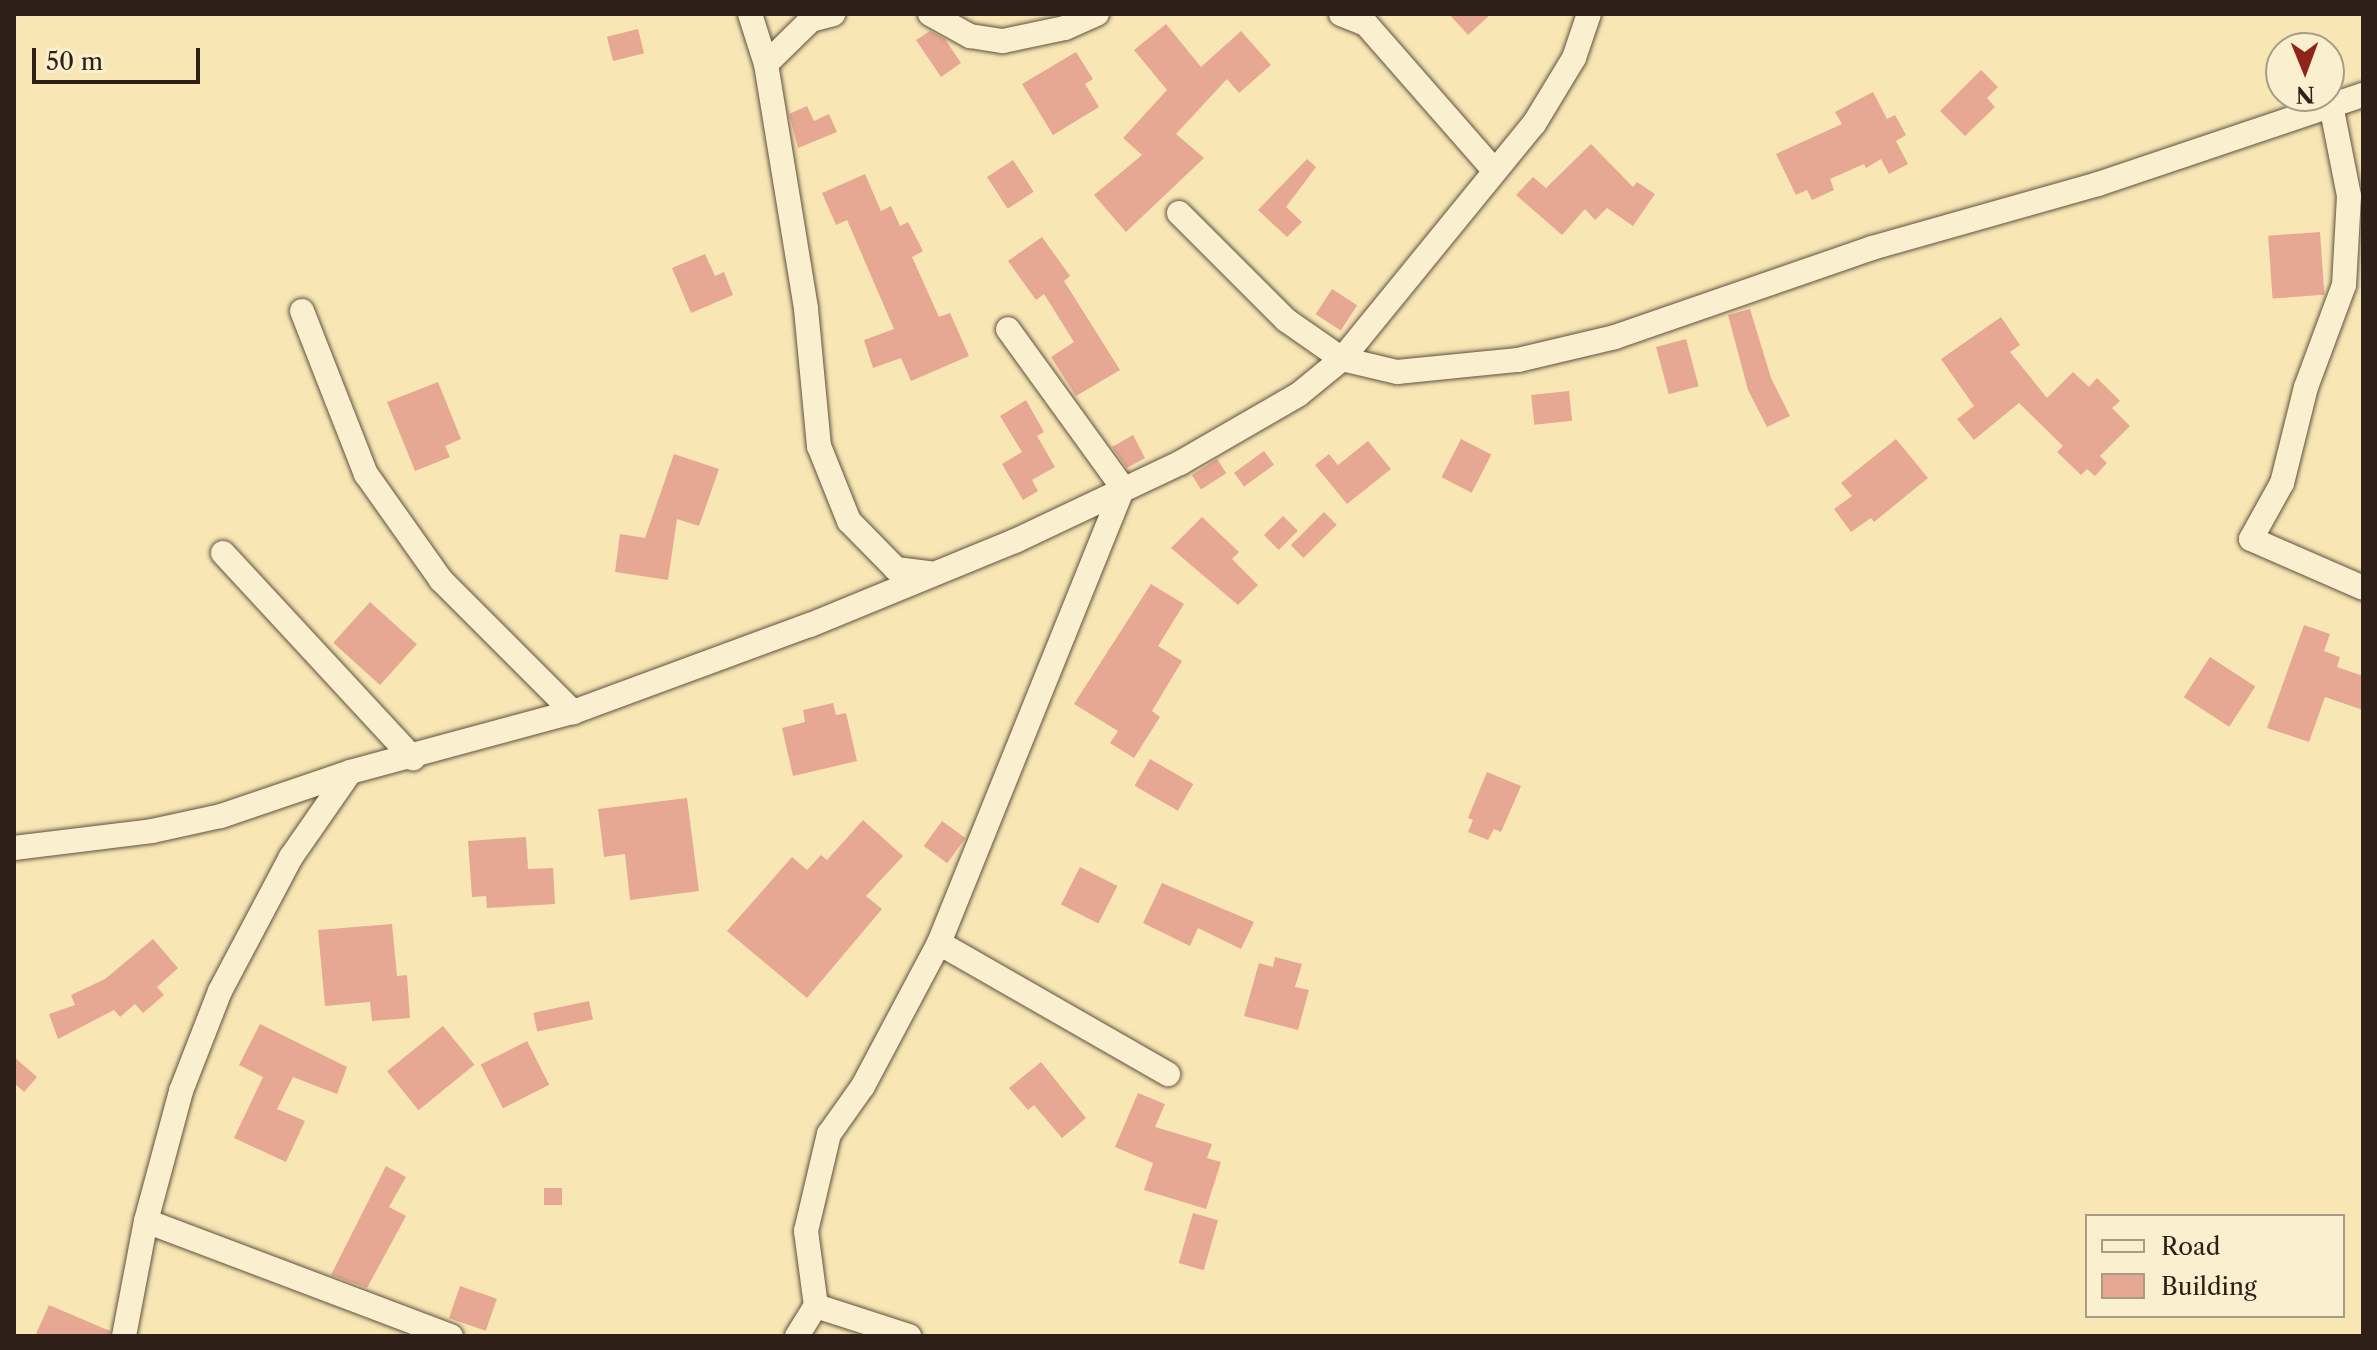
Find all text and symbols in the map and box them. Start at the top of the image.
scale bar [36,32,204,82]
north arrow [2265,32,2345,112]
text: 50 m [46,47,103,76]
text: N [2296,81,2315,108]
legend [2085,1214,2345,1318]
text: Road [2161,1232,2220,1261]
text: Building [2161,1272,2257,1301]

